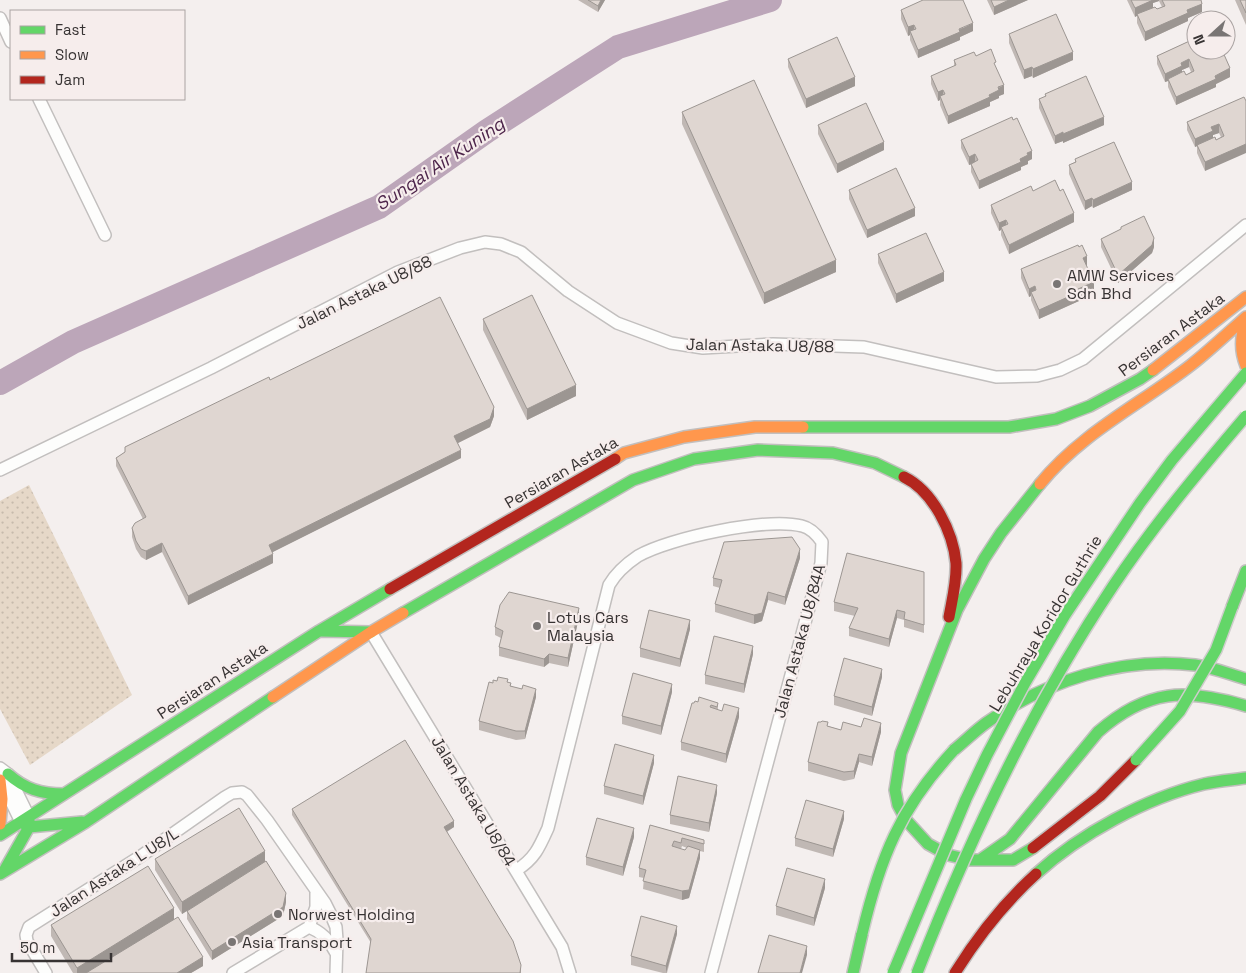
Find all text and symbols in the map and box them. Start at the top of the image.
legend [10,10,185,100]
north arrow [1186,10,1236,60]
text: Fast [55,20,86,39]
text: N [1189,32,1209,47]
text: Slow [55,45,89,64]
text: Jam [55,70,85,89]
water label: Sungai Air Kuning [371,111,510,215]
street label: Jalan Astaka U8/88 [293,251,435,334]
place label: AMW Services Sdn Bhd [1067,265,1174,304]
marker: AMW Services Sdn Bhd [1051,278,1063,290]
street label: Persiaran Astaka [1114,288,1228,381]
street label: Jalan Astaka U8/88 [686,334,834,357]
street label: Persiaran Astaka [501,431,622,513]
street label: Lebuhraya Koridor Guthrie [984,531,1107,715]
street label: Jalan Astaka U8/84A [769,562,830,720]
place label: Lotus Cars Malaysia [547,607,629,646]
marker: Lotus Cars Malaysia [531,620,543,632]
street label: Persiaran Astaka [153,637,271,724]
street label: Jalan Astaka U8/84 [426,732,521,870]
street label: Jalan Astaka L U8/L [46,823,183,922]
place label: Norwest Holding [288,904,415,925]
marker: Norwest Holding [272,908,284,920]
scale bar [12,930,111,962]
place label: Asia Transport [242,932,352,953]
marker: Asia Transport [226,936,238,948]
text: 50 m [20,938,55,957]

